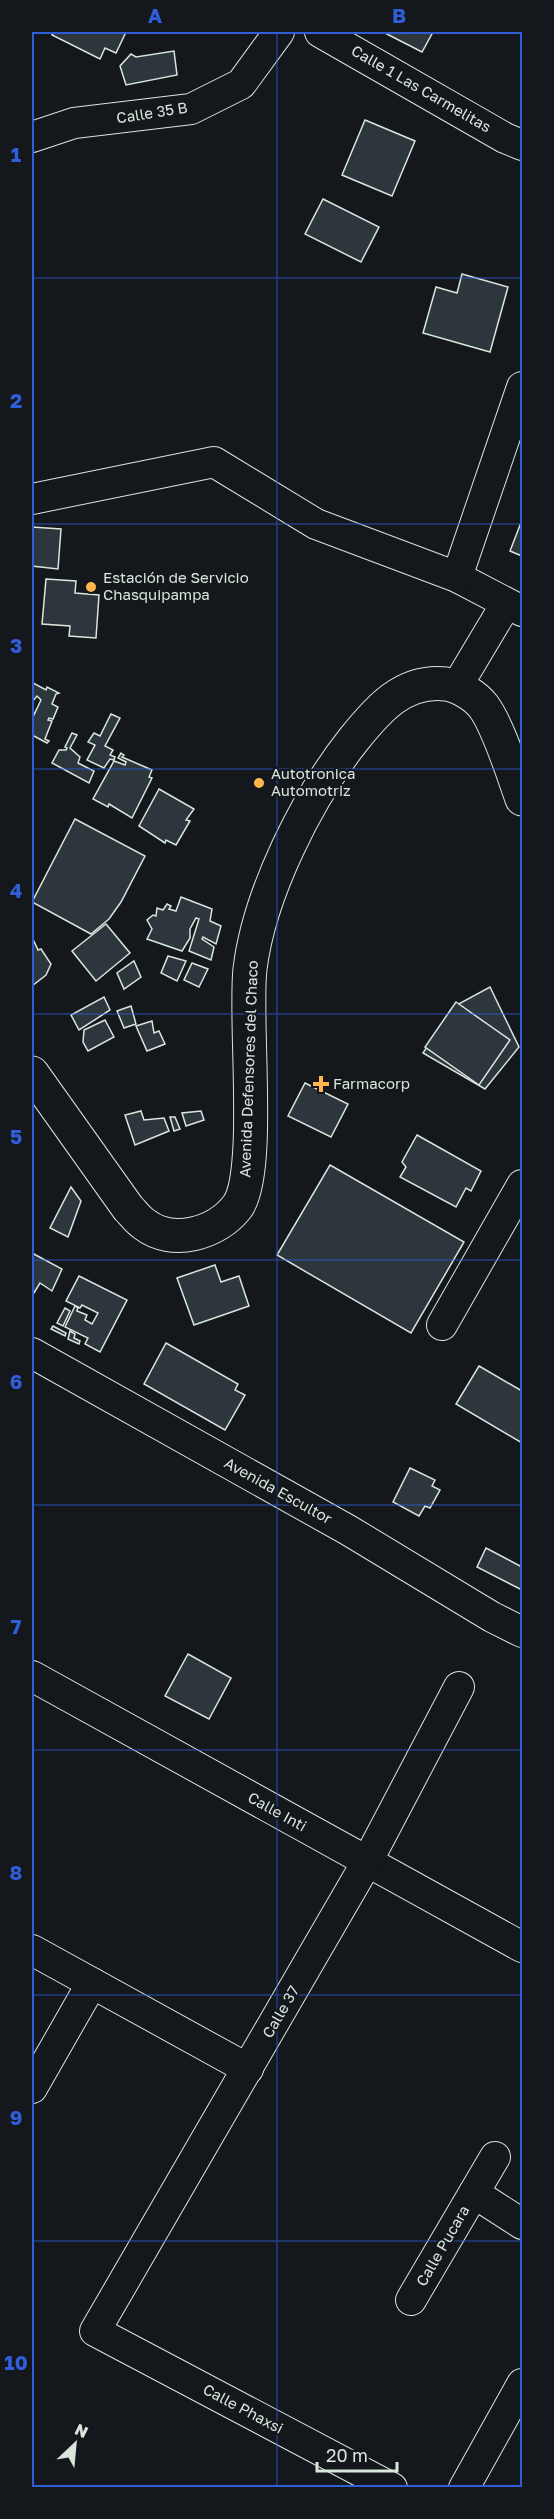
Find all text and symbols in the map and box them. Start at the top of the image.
text: A [148,3,162,27]
text: B [392,3,406,27]
street label: Calle 1 Las Carmelitas [348,41,495,136]
street label: Calle 35 B [115,98,189,127]
text: 1 [11,142,21,166]
text: 2 [10,388,22,412]
place label: Estación de Servicio Chasquipampa [103,568,249,603]
marker: Estación de Servicio Chasquipampa [84,580,98,594]
text: 3 [10,633,22,657]
place label: Autotronica Automotriz [271,764,355,799]
marker: Autotronica Automotriz [252,776,266,790]
text: 4 [10,878,22,902]
street label: Avenida Defensores del Chaco [235,960,261,1178]
place label: Farmacorp [333,1074,410,1092]
marker: Farmacorp [314,1077,328,1091]
text: 5 [10,1124,22,1148]
text: 6 [10,1369,22,1393]
street label: Avenida Escultor [221,1453,336,1527]
text: 7 [11,1614,22,1638]
street label: Calle Inti [245,1788,310,1835]
text: 8 [10,1860,22,1884]
street label: Calle 37 [258,1982,302,2041]
text: 9 [10,2105,22,2129]
street label: Calle Pucara [412,2202,473,2289]
text: 10 [4,2350,28,2374]
street label: Calle Phaxsi [200,2379,287,2437]
north arrow [45,2414,105,2474]
text: N [72,2419,91,2442]
scale bar [317,2435,396,2473]
text: 20 m [326,2444,368,2466]

